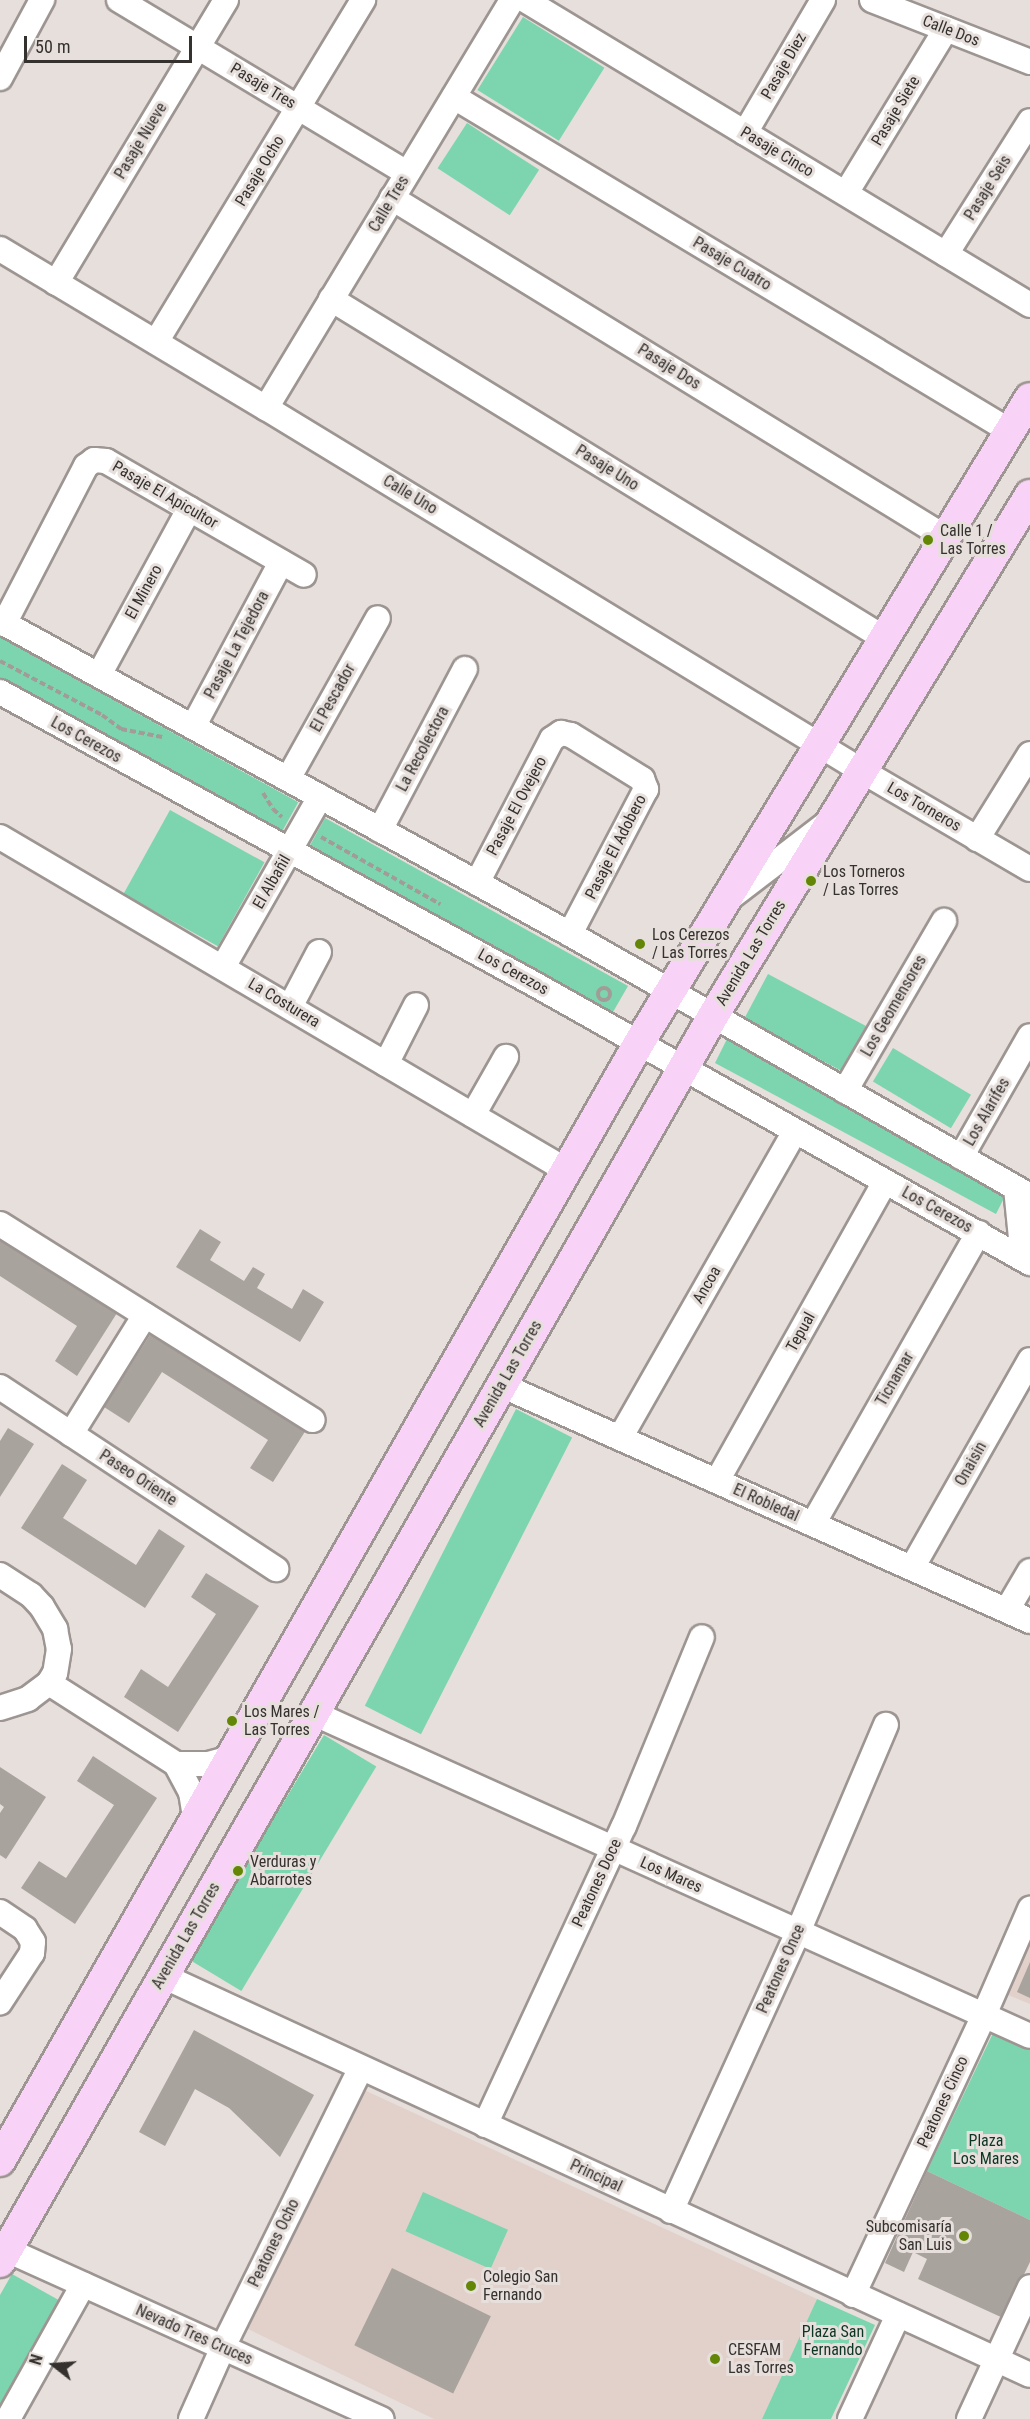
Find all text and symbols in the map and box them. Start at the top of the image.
street label: Calle Dos [920,11,982,51]
scale bar [27,24,195,62]
street label: Pasaje Diez [757,29,811,103]
text: 50 m [35,36,70,57]
street label: Pasaje Tres [227,59,299,113]
street label: Pasaje Siete [868,73,924,149]
street label: Pasaje Nueve [111,99,171,183]
street label: Pasaje Cinco [737,123,817,181]
street label: Pasaje Ocho [231,132,289,210]
street label: Pasaje Seis [961,152,1015,224]
street label: Calle Tres [365,172,413,236]
street label: Pasaje Cuatro [689,233,775,295]
street label: Pasaje Dos [634,340,704,394]
street label: Pasaje Uno [572,441,642,495]
street label: Pasaje El Apicultor [109,457,221,533]
street label: Calle Uno [379,471,441,519]
place label: Calle 1 / Las Torres [940,521,1006,559]
marker: Calle 1 / Las Torres [921,533,935,547]
street label: El Minero [121,562,167,622]
street label: Pasaje La Tejedora [200,588,274,702]
street label: El Pescador [306,661,360,735]
street label: La Recolectora [393,703,453,795]
street label: Los Cerezos [47,713,125,767]
street label: Pasaje El Ovejero [483,753,551,859]
street label: Los Torneros [884,778,964,836]
street label: Pasaje El Adobero [581,791,651,903]
street label: El Albañil [249,852,295,912]
place label: Los Torneros / Las Torres [823,862,905,900]
marker: Los Torneros / Las Torres [804,874,818,888]
street label: Avenida Las Torres [712,897,790,1009]
place label: Los Cerezos / Las Torres [652,925,730,963]
marker: Los Cerezos / Las Torres [633,937,647,951]
street label: Los Cerezos [474,945,552,999]
street label: Los Geomensores [857,952,931,1060]
street label: La Costurera [245,974,323,1032]
street label: Los Alarifes [960,1075,1014,1149]
street label: Los Cerezos [898,1183,976,1237]
street label: Ancoa [689,1263,725,1307]
street label: Tepual [782,1309,820,1355]
street label: Avenida Las Torres [470,1317,546,1431]
street label: Ticnamar [872,1348,918,1410]
street label: Onaisin [951,1439,991,1489]
street label: Paseo Oriente [96,1446,180,1510]
street label: El Robledal [730,1480,802,1526]
place label: Los Mares / Las Torres [244,1702,319,1740]
marker: Los Mares / Las Torres [225,1714,239,1728]
street label: Peatones Doce [568,1836,626,1930]
place label: Verduras y Abarrotes [250,1852,316,1890]
street label: Los Mares [637,1853,705,1897]
marker: Verduras y Abarrotes [231,1864,245,1878]
street label: Avenida Las Torres [148,1879,224,1993]
street label: Peatones Once [753,1922,809,2016]
street label: Peatones Cinco [913,2053,973,2151]
park label: Plaza Los Mares [953,2131,1019,2169]
street label: Principal [567,2156,625,2196]
street label: Peatones Ocho [244,2196,304,2290]
place label: Subcomisaría San Luis [866,2217,952,2255]
marker: Subcomisaría San Luis [957,2229,971,2243]
place label: Colegio San Fernando [483,2267,558,2305]
marker: Colegio San Fernando [464,2279,478,2293]
street label: Nevado Tres Cruces [132,2301,256,2369]
park label: Plaza San Fernando [802,2322,864,2360]
north arrow [24,2335,84,2395]
place label: CESFAM Las Torres [728,2340,794,2378]
marker: CESFAM Las Torres [706,2350,724,2368]
text: N [26,2352,47,2367]

